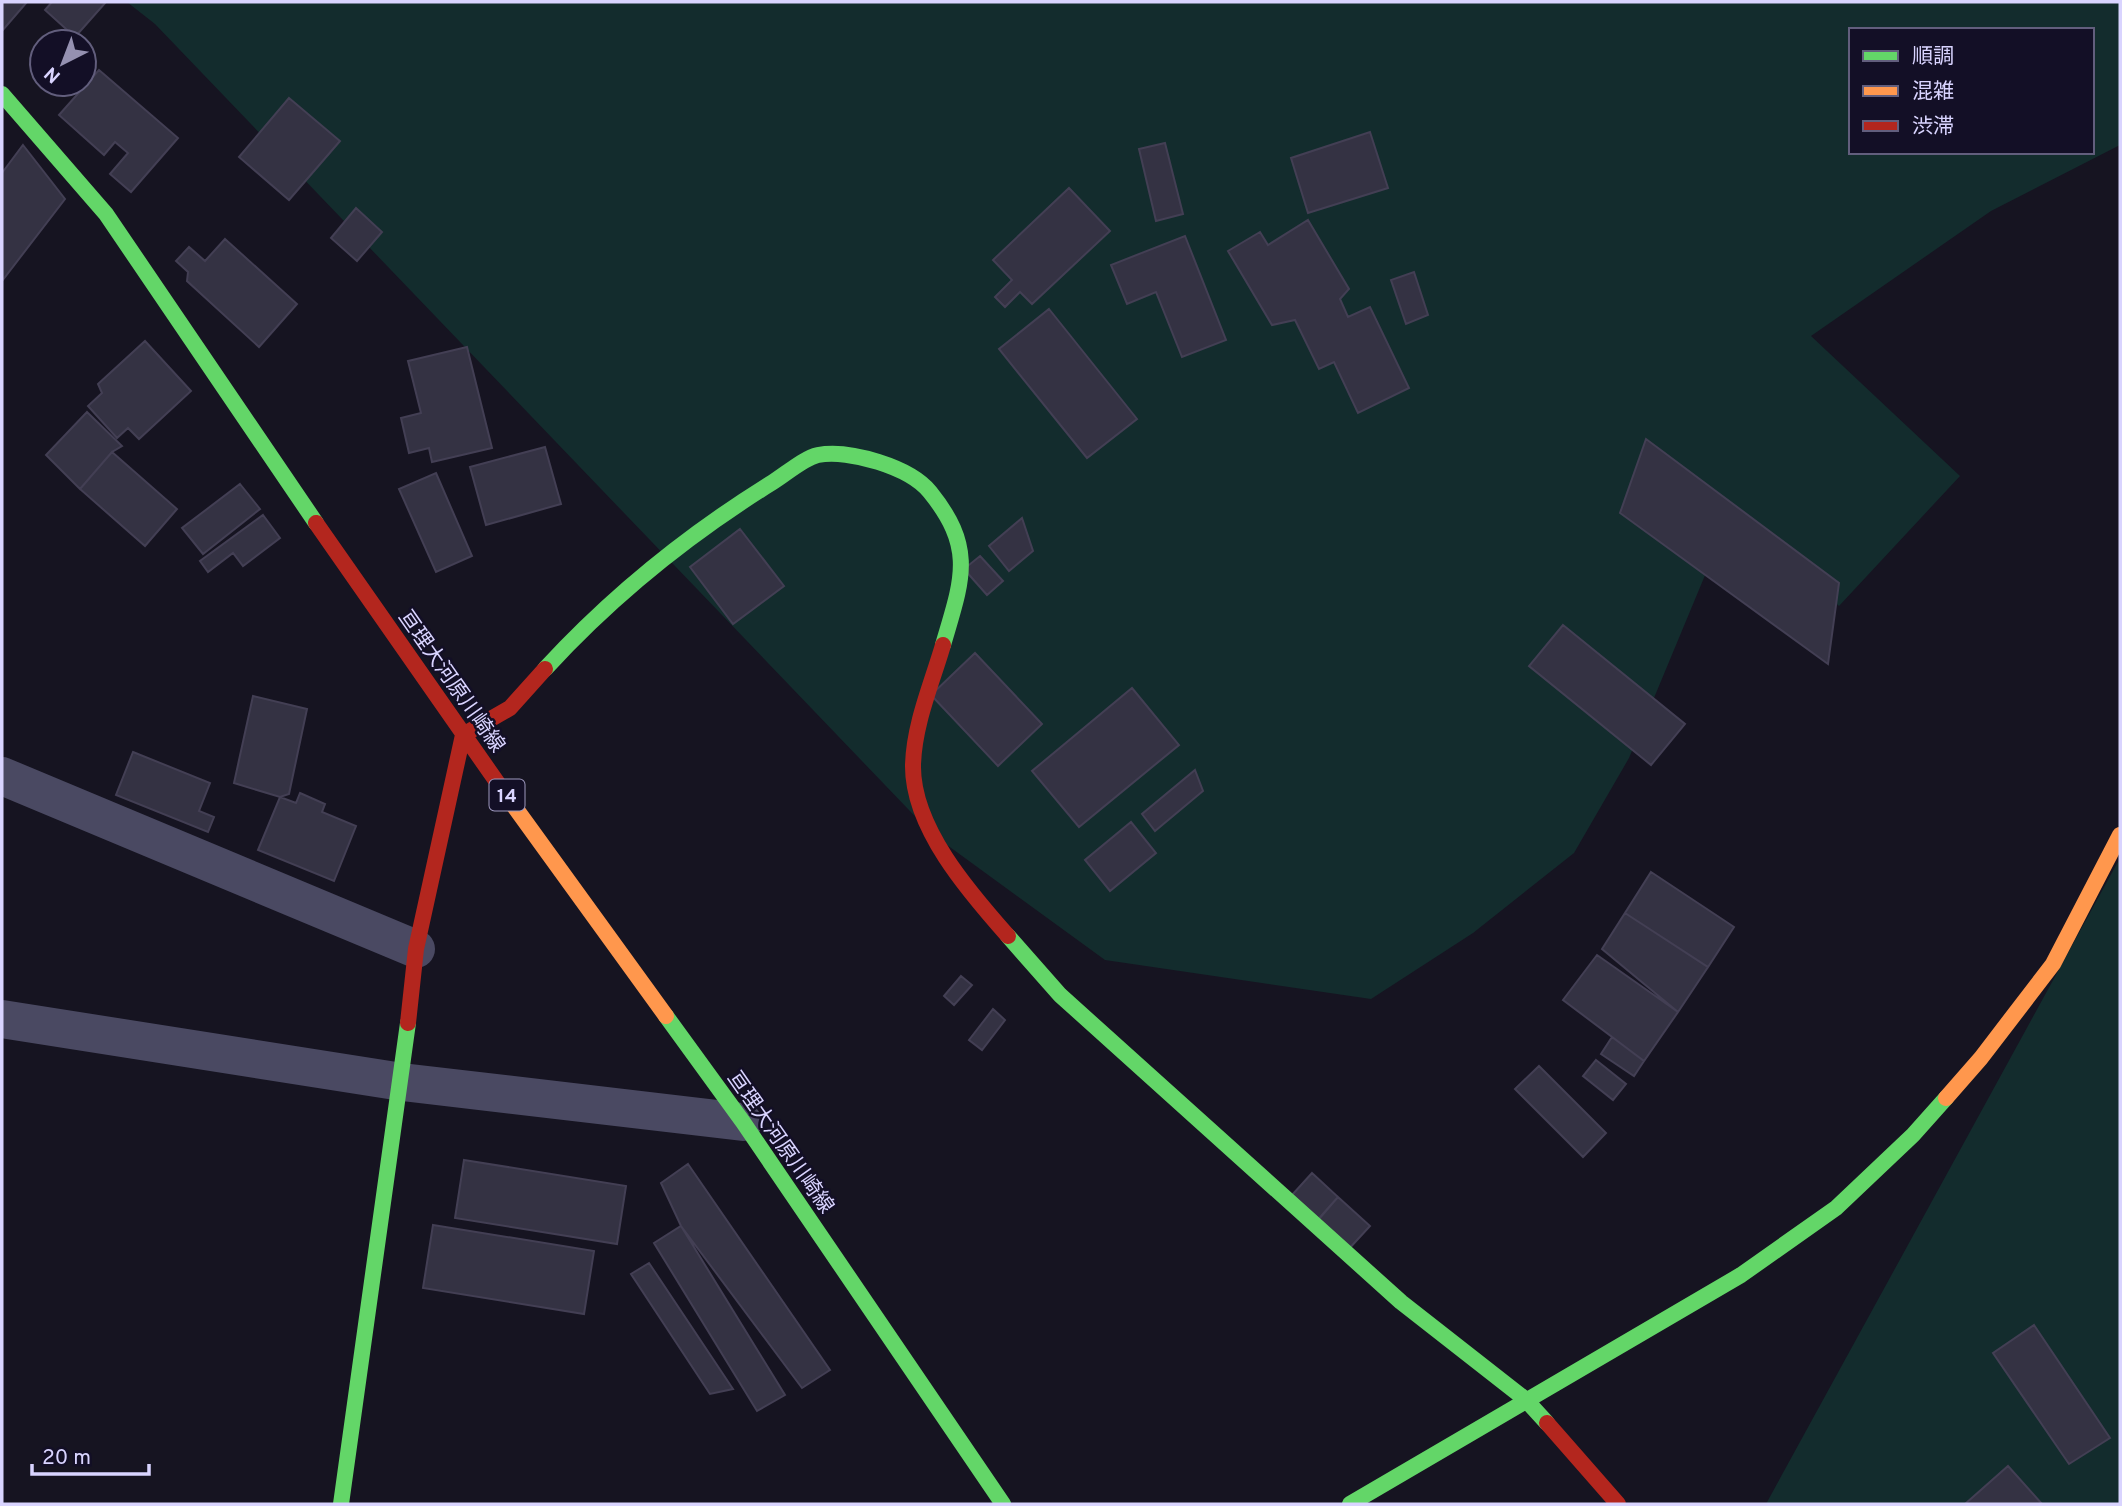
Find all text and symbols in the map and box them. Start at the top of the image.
north arrow [28,28,98,98]
legend [1849,28,2094,154]
text: 順調 [1912,44,1954,71]
text: N [40,61,66,88]
text: 混雑 [1912,79,1954,106]
text: 渋滞 [1912,114,1954,141]
street label: 亘理大河原川崎線 [392,605,510,758]
road number: 14 [490,780,524,810]
street label: 亘理大河原川崎線 [721,1066,839,1219]
scale bar [32,1432,149,1476]
text: 20 m [42,1445,91,1472]

